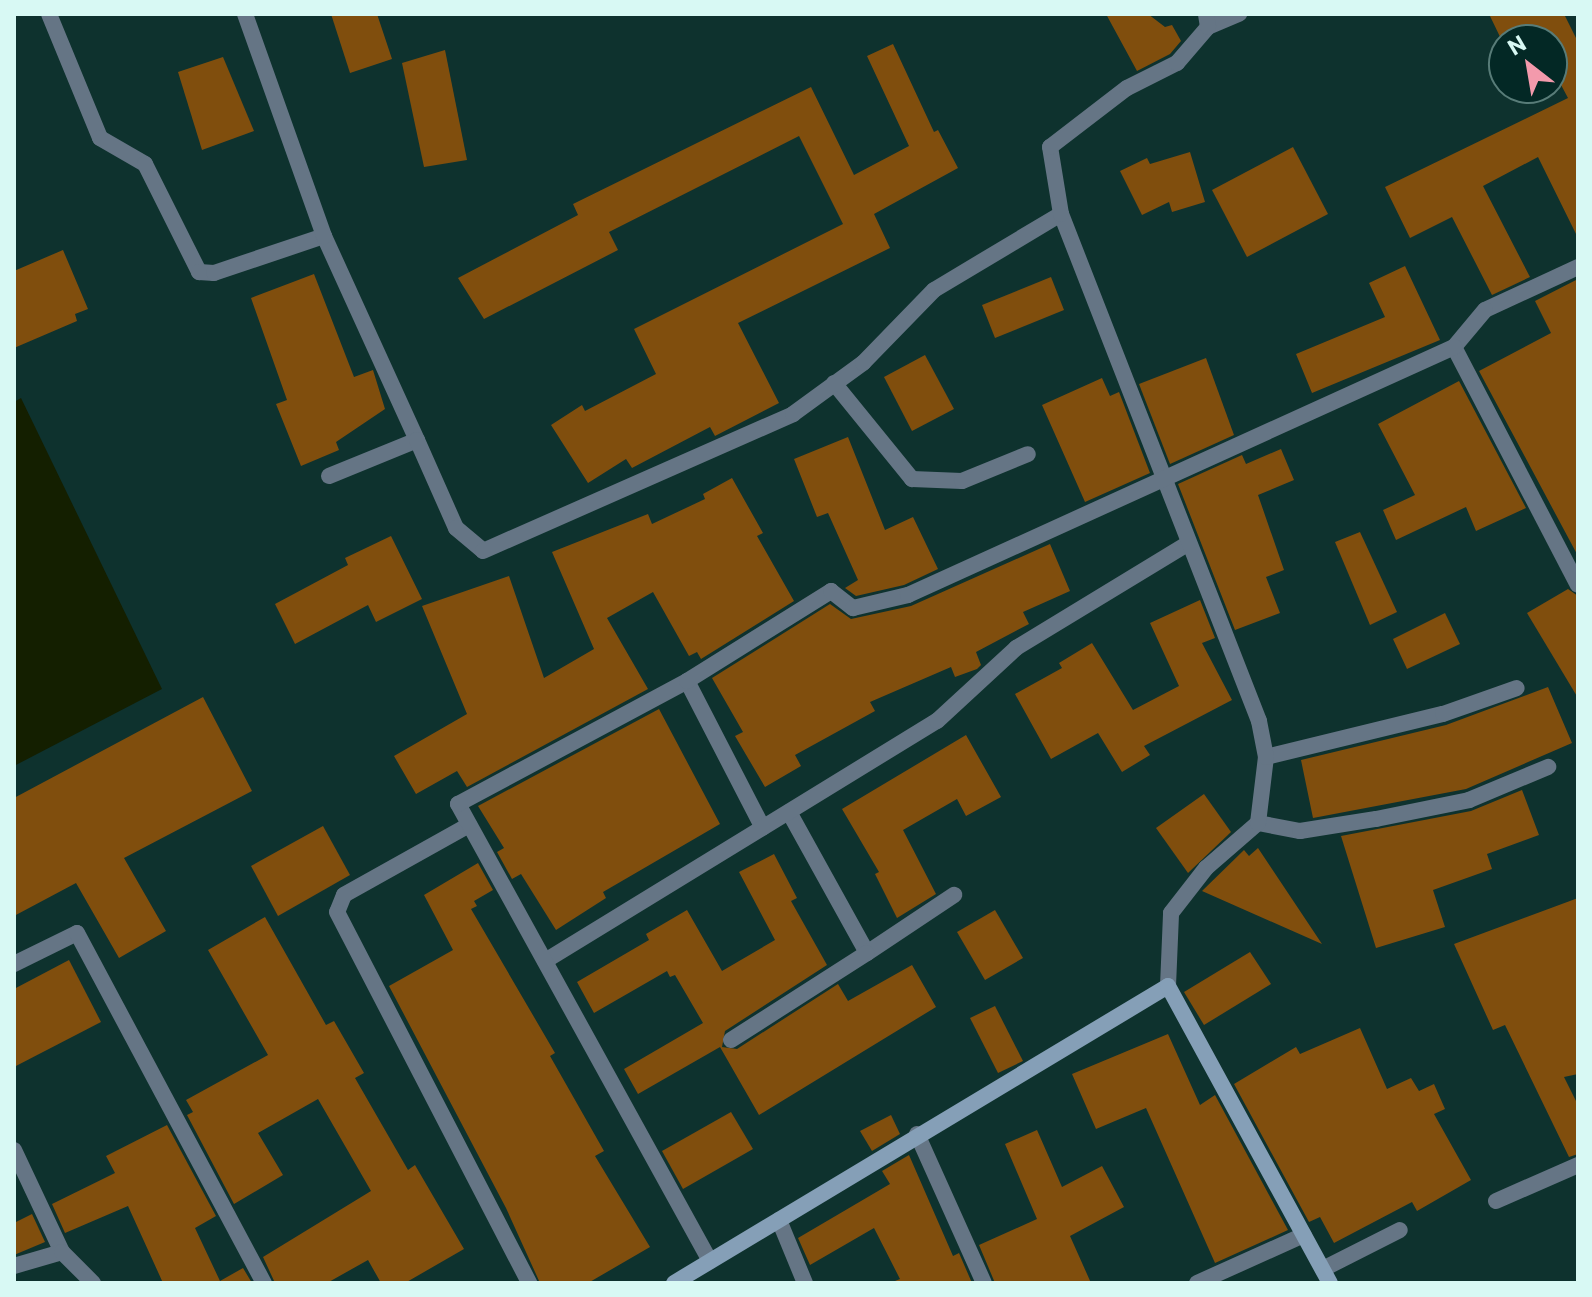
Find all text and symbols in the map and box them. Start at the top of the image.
north arrow [1488,24,1568,104]
text: N [1502,29,1530,61]

